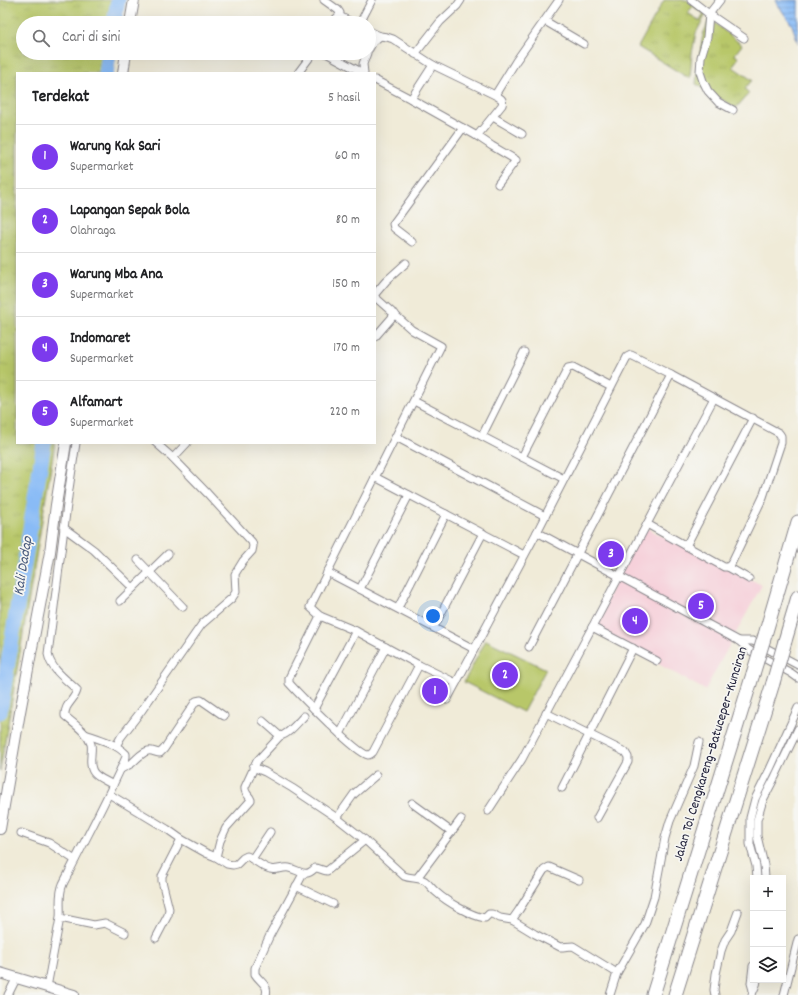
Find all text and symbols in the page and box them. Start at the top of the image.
search box [16,16,376,60]
icon: search [30,27,52,49]
text: Cari di sini [62,27,120,49]
text: Terdekat [32,86,89,110]
text: 5 hasil [328,89,360,108]
text: Warung Kak Sari [70,136,160,158]
text: 1 [44,147,46,166]
text: 60 m [335,147,360,166]
text: Supermarket [70,158,134,177]
text: Lapangan Sepak Bola [70,200,189,222]
text: 2 [42,211,48,230]
text: 80 m [336,211,360,230]
text: Olahraga [70,222,115,241]
text: Warung Mba Ana [70,264,163,286]
text: 3 [42,275,48,294]
text: 150 m [332,275,360,294]
text: Supermarket [70,286,134,305]
text: Indomaret [70,328,130,350]
text: 4 [42,339,48,358]
text: 170 m [333,339,360,358]
text: Supermarket [70,350,134,369]
text: Alfamart [70,392,123,414]
text: 5 [42,403,48,422]
text: 220 m [330,403,360,422]
text: Supermarket [70,414,134,433]
water label: Kali Dadap [8,534,40,597]
pin: 3 [598,539,624,569]
pin: 5 [688,591,714,621]
your location [423,606,443,626]
pin: 4 [622,606,648,636]
street label: Jalan Tol Cengkareng–Batuceper–Kunciran [669,644,753,864]
pin: 2 [492,660,518,690]
pin: 1 [422,676,448,706]
map controls [750,875,786,983]
button: + [750,875,786,911]
button: − [750,911,786,947]
button: layers [750,947,786,983]

